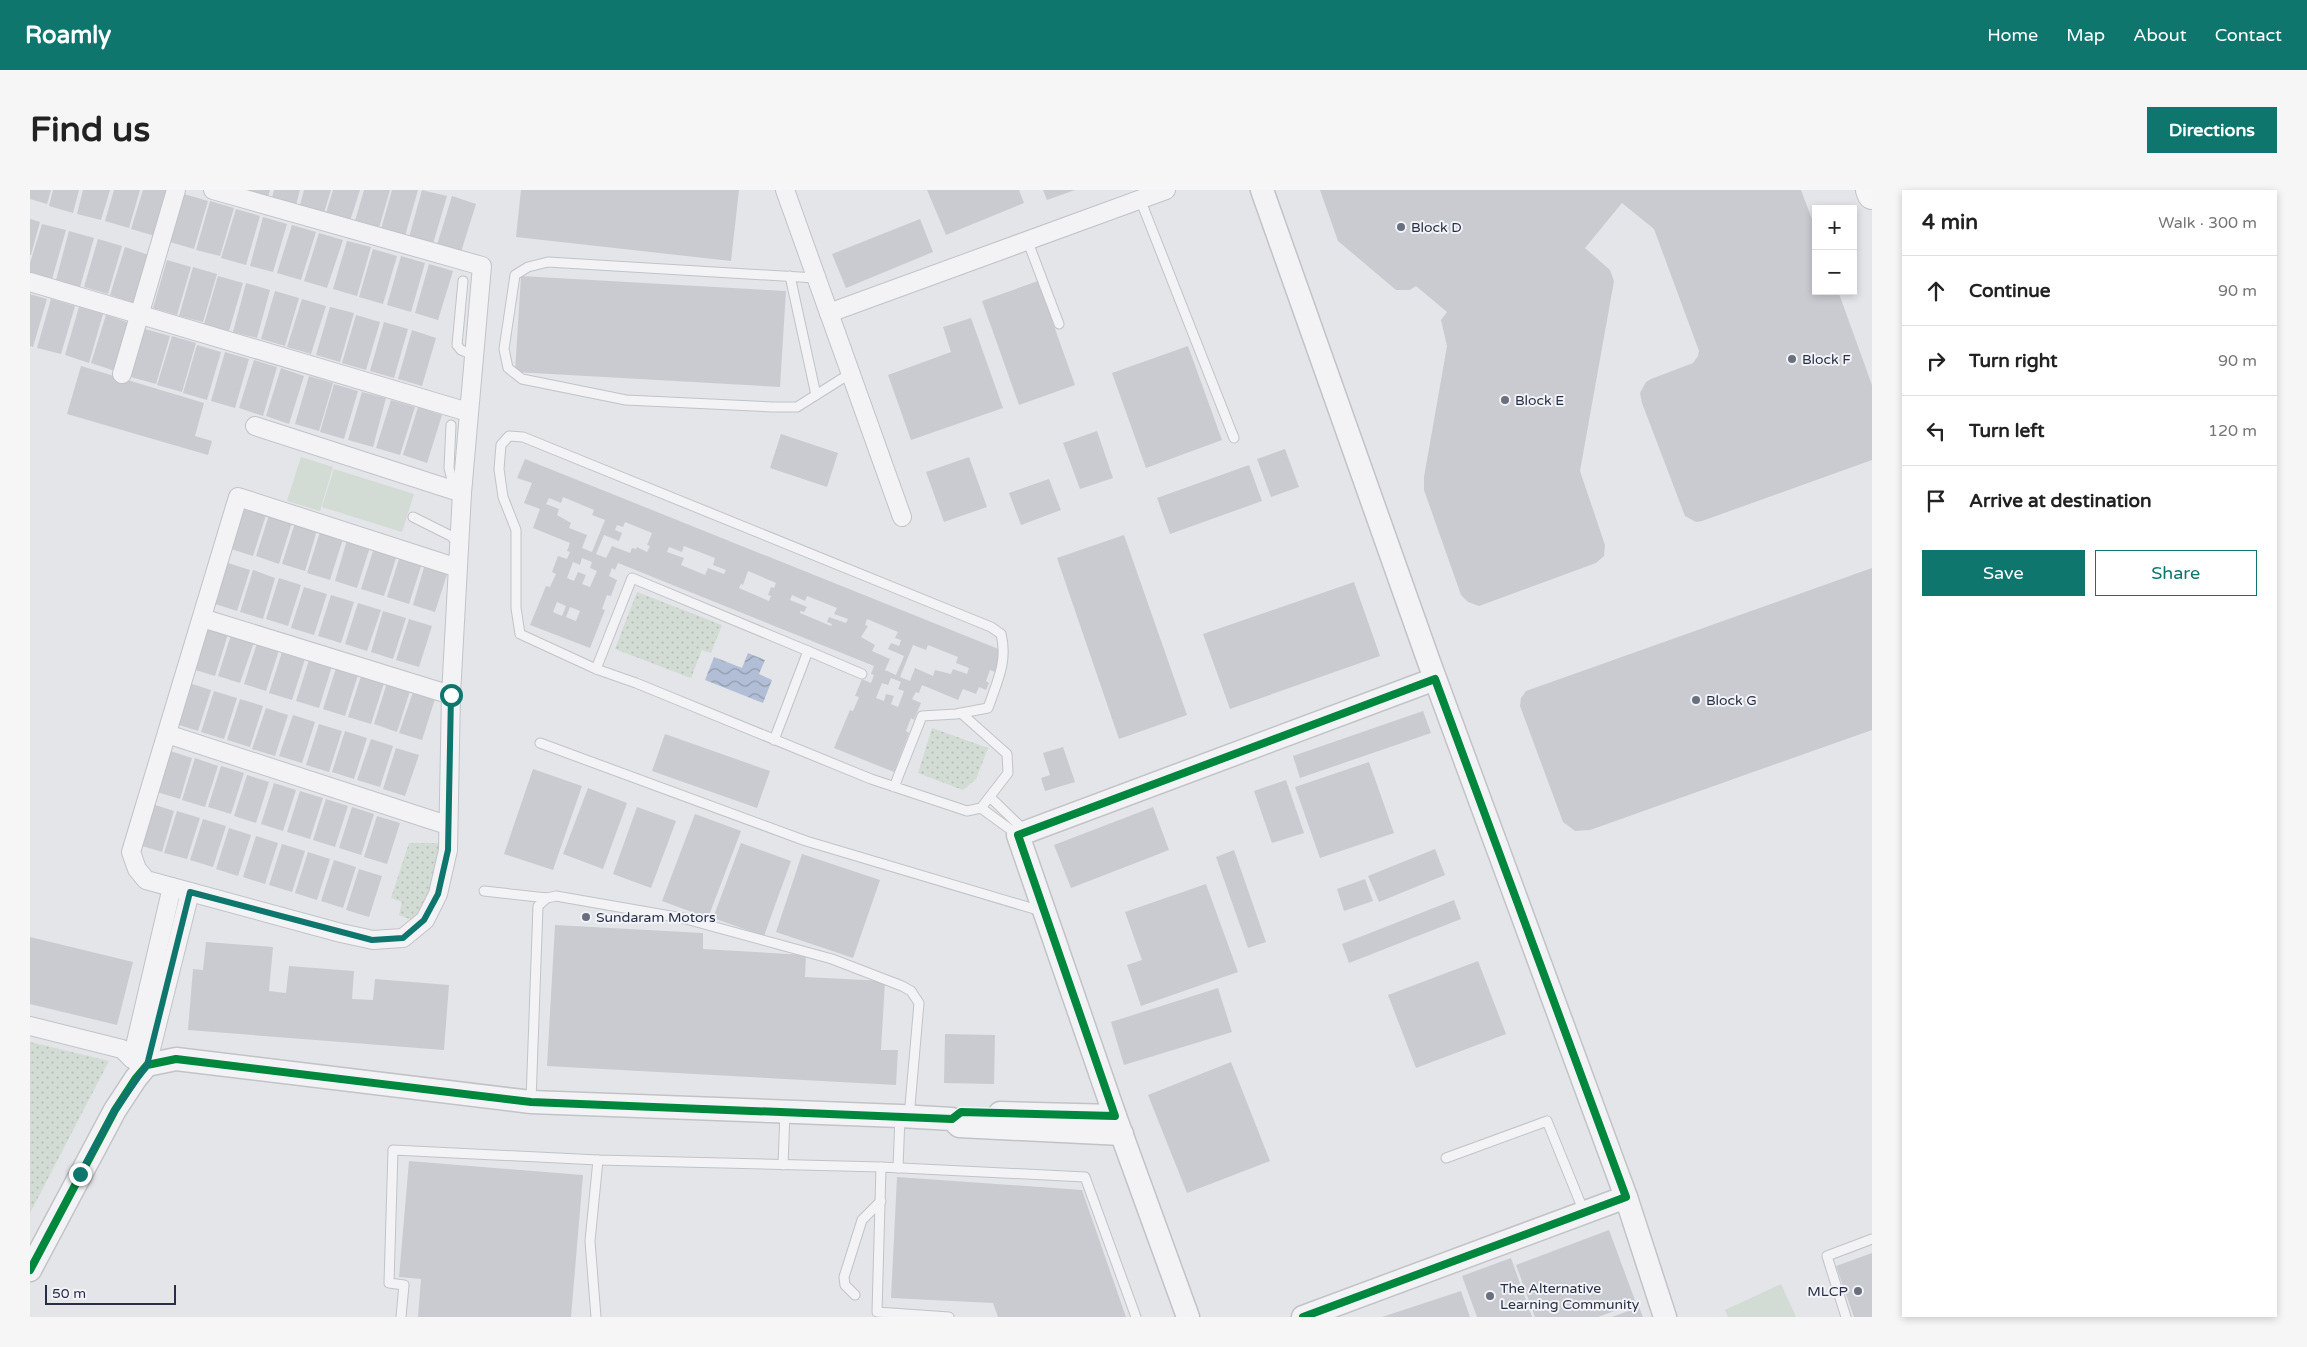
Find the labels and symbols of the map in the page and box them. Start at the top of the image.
place label: Block D [1411,219,1462,236]
marker: Block D [1395,221,1407,233]
place label: Block F [1802,351,1851,368]
marker: Block F [1786,353,1798,365]
place label: Block E [1515,392,1564,409]
marker: Block E [1499,394,1511,406]
route start [440,684,463,707]
place label: Block G [1706,692,1757,709]
marker: Block G [1690,694,1702,706]
place label: Sundaram Motors [596,909,716,926]
marker: Sundaram Motors [580,911,592,923]
route end [69,1163,92,1186]
place label: The Alternative Learning Community [1500,1280,1640,1313]
scale bar [45,1282,176,1305]
place label: MLCP [1807,1283,1848,1300]
marker: MLCP [1852,1285,1864,1297]
marker: The Alternative Learning Community [1484,1290,1496,1302]

